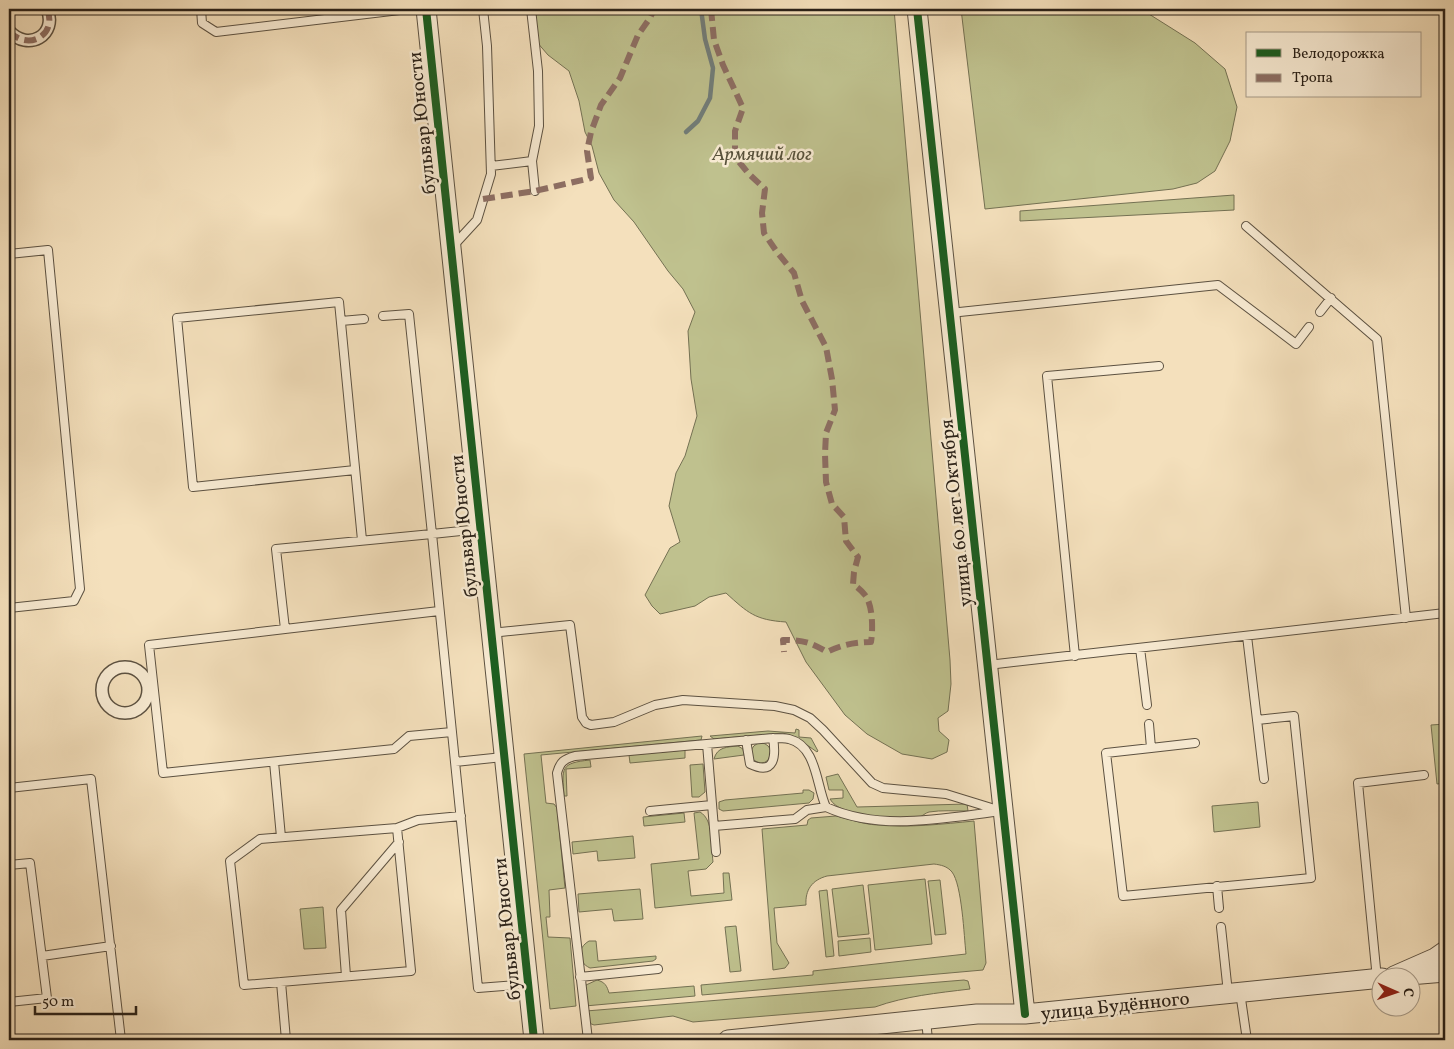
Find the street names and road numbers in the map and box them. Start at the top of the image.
street label: бульвар Юности [403,50,443,195]
street label: улица 60 лет Октября [934,418,980,608]
street label: бульвар Юности [445,453,485,598]
street label: бульвар Юности [488,856,528,1001]
street label: улица Будённого [1040,986,1191,1028]

